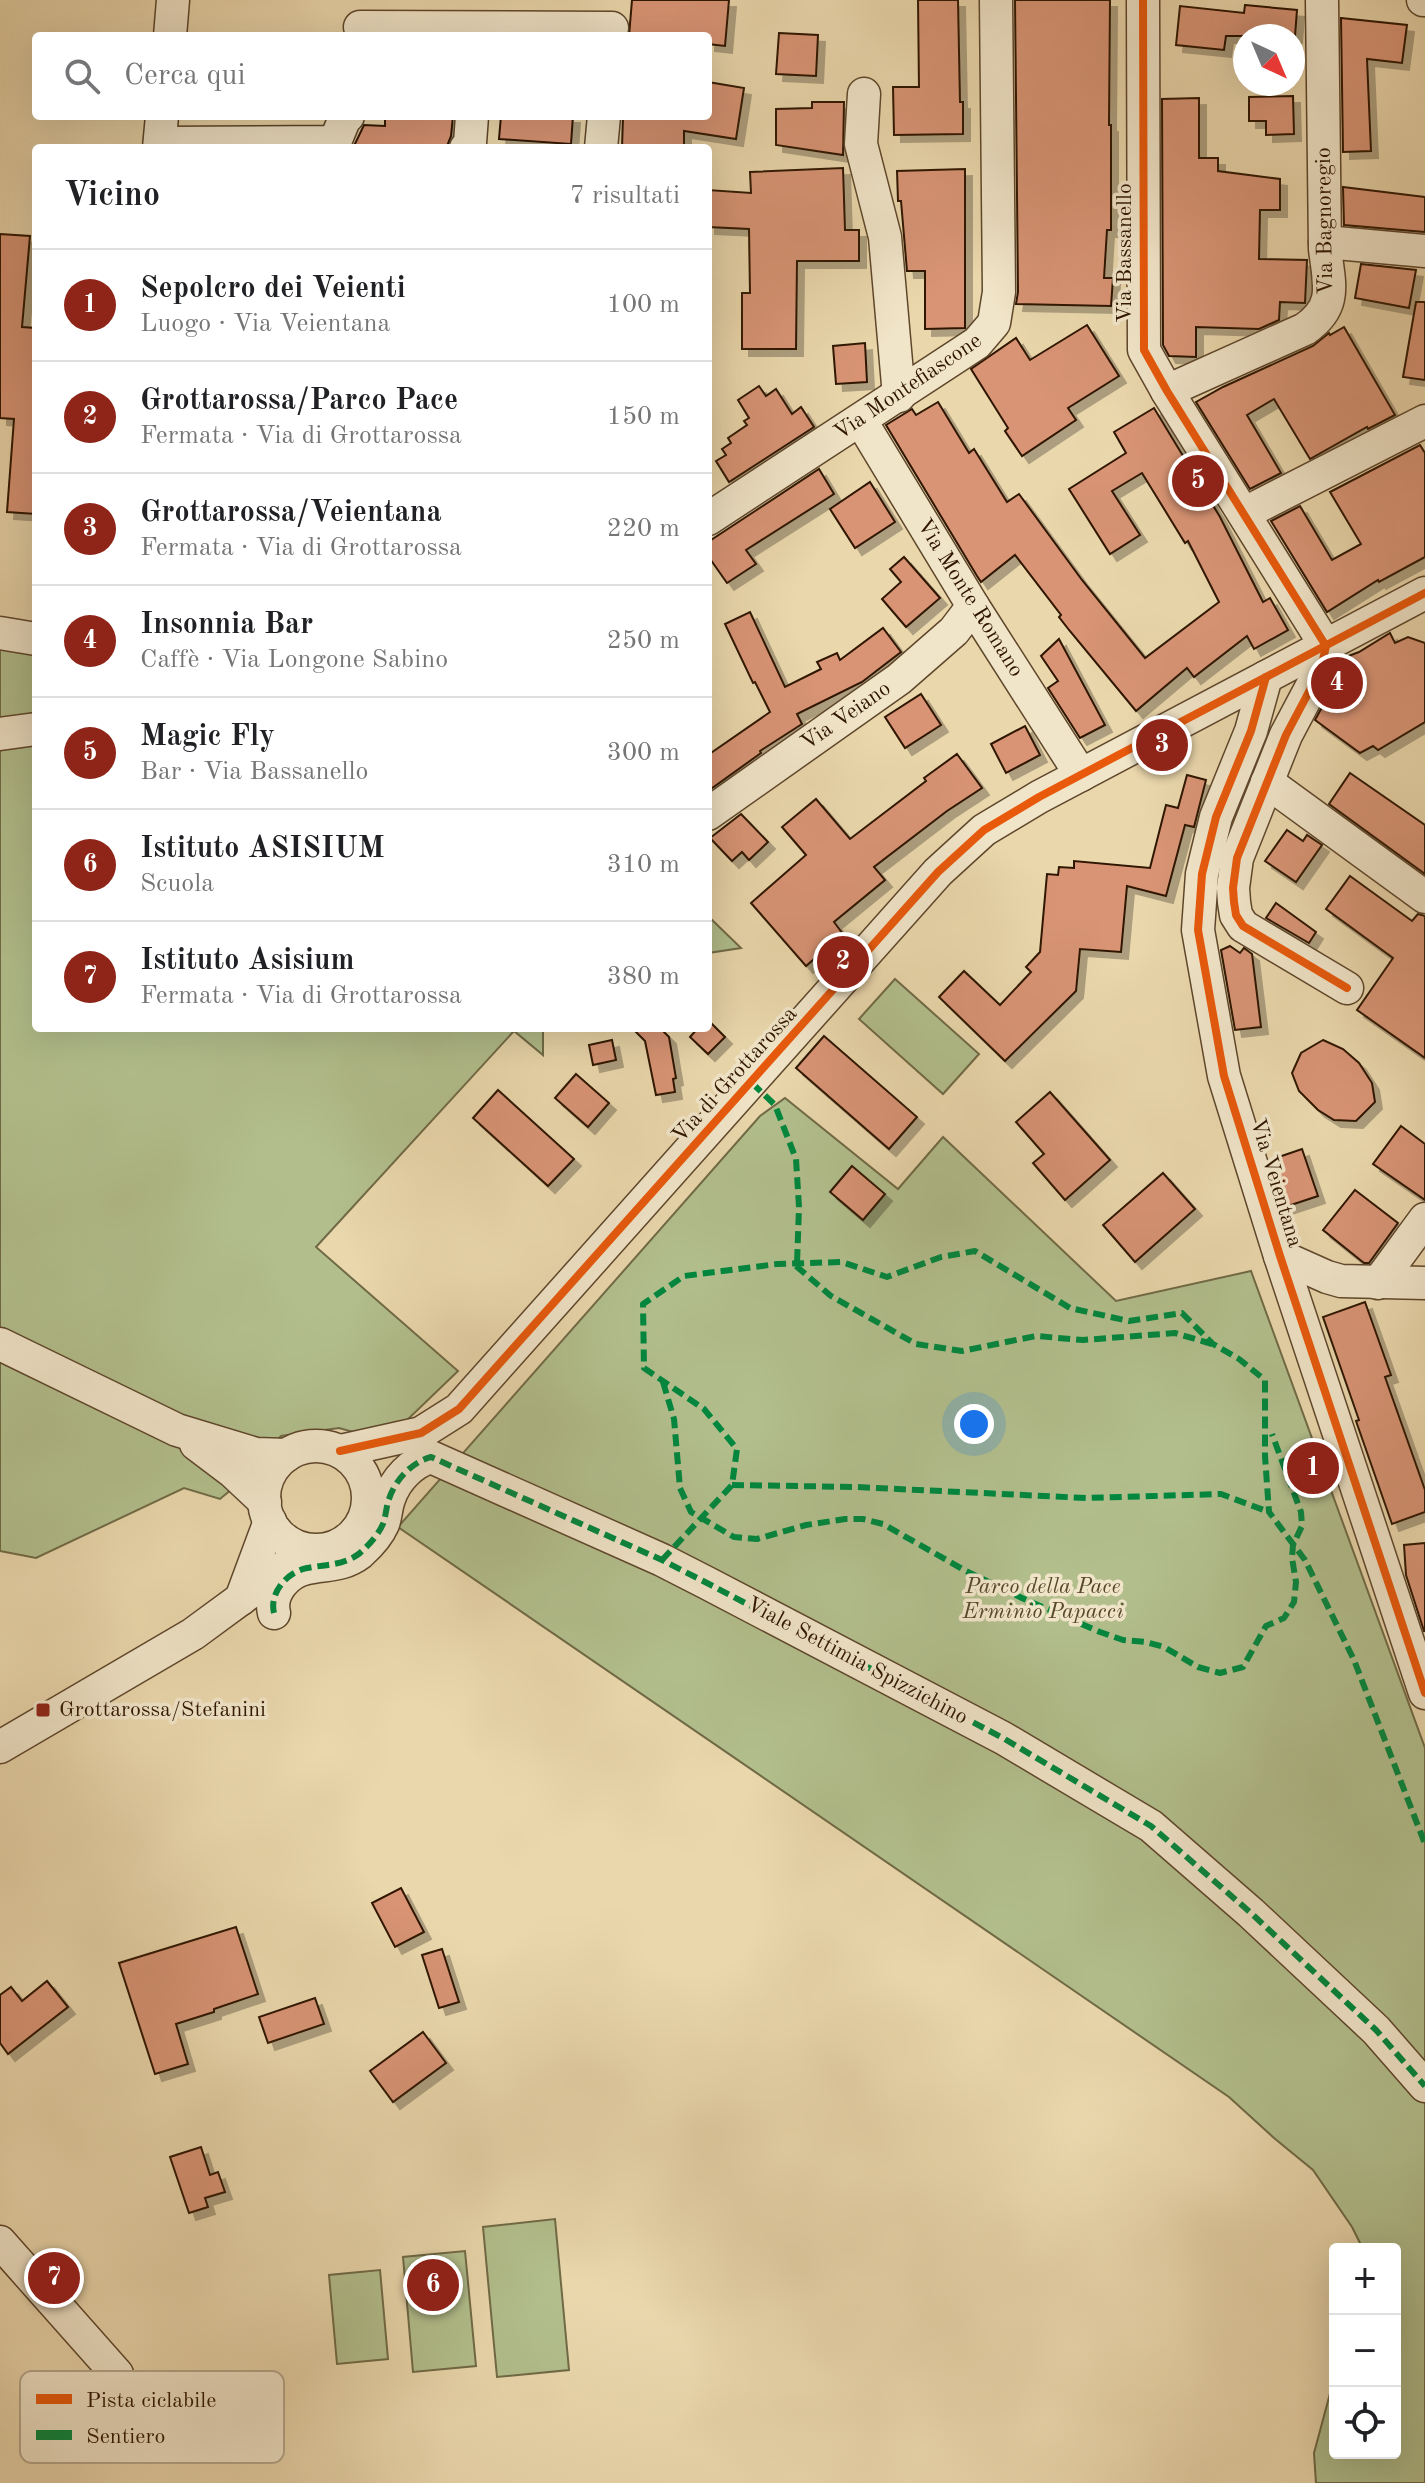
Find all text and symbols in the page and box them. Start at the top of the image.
north arrow [1233,24,1305,96]
search box [32,32,712,120]
icon: search [60,54,104,98]
text: Cerca qui [124,61,246,91]
street label: Via Bagnoregio [1313,147,1337,295]
text: Vicino [64,179,160,213]
text: 7 risultati [570,183,680,209]
street label: Via Bassanello [1114,183,1136,323]
text: Sepolcro dei Veienti [140,274,406,304]
text: 1 [82,292,98,318]
text: 100 m [607,292,680,318]
text: Luogo · Via Veientana [140,311,390,337]
street label: Via Montefiascone [830,330,986,444]
text: Grottarossa/Parco Pace [140,386,458,416]
text: 2 [82,404,98,430]
text: 150 m [607,404,680,430]
text: Fermata · Via di Grottarossa [140,423,462,449]
pin: 5 [1172,451,1224,511]
text: Grottarossa/Veientana [140,498,442,528]
street label: Via Monte Romano [912,515,1028,681]
text: 3 [82,516,98,542]
text: 220 m [607,516,680,542]
text: Fermata · Via di Grottarossa [140,535,462,561]
text: Insonnia Bar [140,610,313,640]
text: 4 [82,628,98,654]
text: 250 m [607,628,680,654]
text: Caffè · Via Longone Sabino [140,647,448,673]
pin: 4 [1311,653,1363,713]
street label: Via Veiano [797,677,895,755]
pin: 3 [1136,715,1188,775]
text: Magic Fly [140,722,275,752]
text: 5 [82,740,98,766]
text: 300 m [607,740,680,766]
text: Bar · Via Bassanello [140,759,369,785]
text: Istituto ASISIUM [140,834,385,864]
text: 6 [82,852,98,878]
text: 310 m [607,852,680,878]
text: Scuola [140,871,214,897]
pin: 2 [817,932,869,992]
text: Istituto Asisium [140,946,354,976]
text: 7 [82,964,98,990]
text: 380 m [607,964,680,990]
text: Fermata · Via di Grottarossa [140,983,462,1009]
street label: Via di Grottarossa [668,1003,802,1147]
street label: Via Veientana [1246,1116,1306,1250]
your location [954,1404,994,1444]
pin: 1 [1287,1438,1339,1498]
park label: Parco della Pace Erminio Papacci [961,1576,1124,1623]
street label: Viale Settimia Spizzichino [743,1593,971,1729]
place label: Grottarossa/Stefanini [59,1699,266,1721]
marker: Grottarossa/Stefanini [34,1701,52,1719]
map controls [1329,2243,1401,2459]
button: + [1329,2243,1401,2315]
pin: 7 [28,2248,80,2308]
pin: 6 [407,2255,459,2315]
button: − [1329,2315,1401,2387]
legend [20,2371,284,2463]
button: locate [1329,2387,1401,2459]
text: Pista ciclabile [86,2390,216,2412]
text: Sentiero [86,2426,165,2448]

